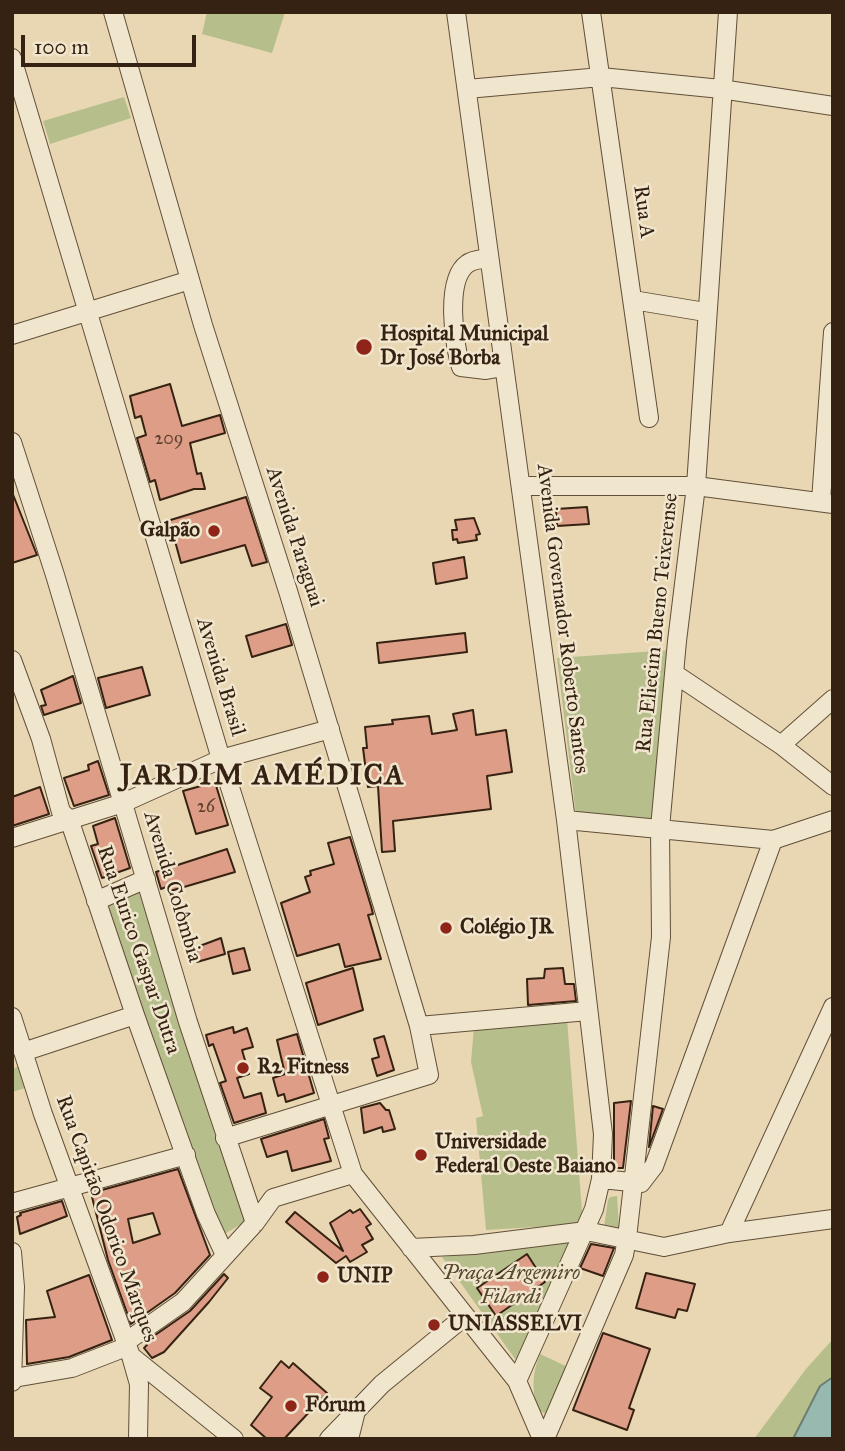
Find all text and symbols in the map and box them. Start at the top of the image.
scale bar [24,21,200,65]
text: 100 m [34,34,89,60]
street label: Rua A [627,184,659,240]
place label: Hospital Municipal Dr José Borba [380,322,548,372]
marker: Hospital Municipal Dr José Borba [354,337,374,357]
house number: 209 [154,429,184,451]
street label: Avenida Governador Roberto Santos [530,463,594,775]
street label: Avenida Paraguai [259,464,329,610]
street label: Rua Eliecim Bueno Teixerense [632,492,684,754]
place label: Galpão [140,518,200,544]
marker: Galpão [206,523,222,539]
street label: Avenida Brasil [190,615,250,739]
district label: JARDIM AMÉDICA [122,760,404,794]
house number: 26 [197,797,215,819]
street label: Avenida Colômbia [137,809,207,965]
street label: Rua Eurico Gaspar Dutra [90,843,186,1057]
place label: Colégio JR [460,915,553,941]
marker: Colégio JR [438,920,454,936]
place label: R2 Fitness [257,1055,349,1081]
marker: R2 Fitness [235,1060,251,1076]
street label: Rua Capitão Odorico Marques [50,1092,162,1346]
place label: Universidade Federal Oeste Baiano [435,1130,616,1180]
marker: Universidade Federal Oeste Baiano [413,1147,429,1163]
park label: Praça Argemiro Filardi [442,1261,580,1311]
place label: UNIP [337,1264,392,1290]
marker: UNIP [315,1269,331,1285]
place label: UNIASSELVI [448,1312,582,1338]
marker: UNIASSELVI [426,1317,442,1333]
place label: Fórum [305,1393,366,1419]
marker: Fórum [283,1398,299,1414]

